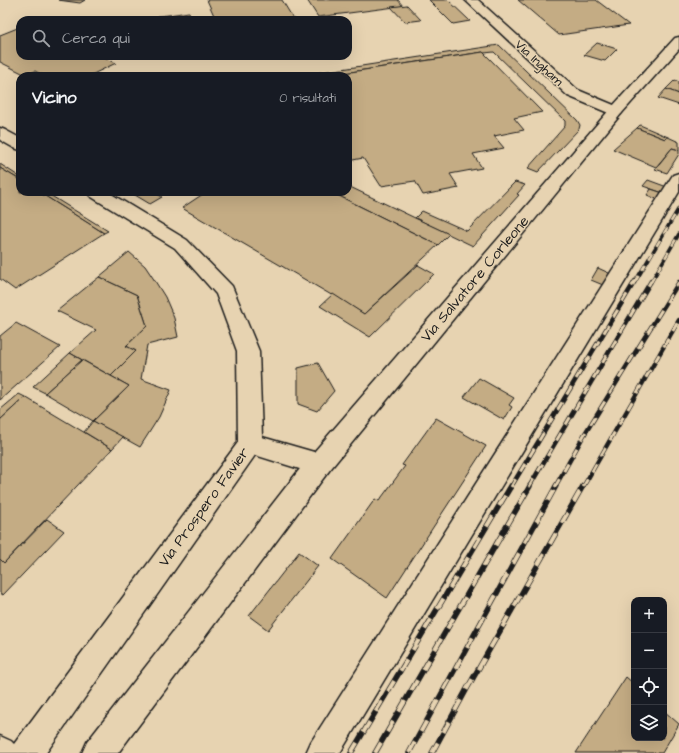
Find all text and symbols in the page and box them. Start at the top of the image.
search box [16,16,352,60]
icon: search [30,27,52,49]
text: Cerca qui [62,28,130,49]
street label: Via Ingham [510,36,568,91]
text: Vicino [32,86,77,110]
text: 0 risultati [279,89,336,107]
street label: Via Salvatore Corleone [416,211,534,347]
street label: Via Prospero Favier [154,443,254,571]
map controls [631,597,667,741]
button: + [631,597,667,633]
button: − [631,633,667,669]
button: locate [631,669,667,705]
button: layers [631,705,667,741]

